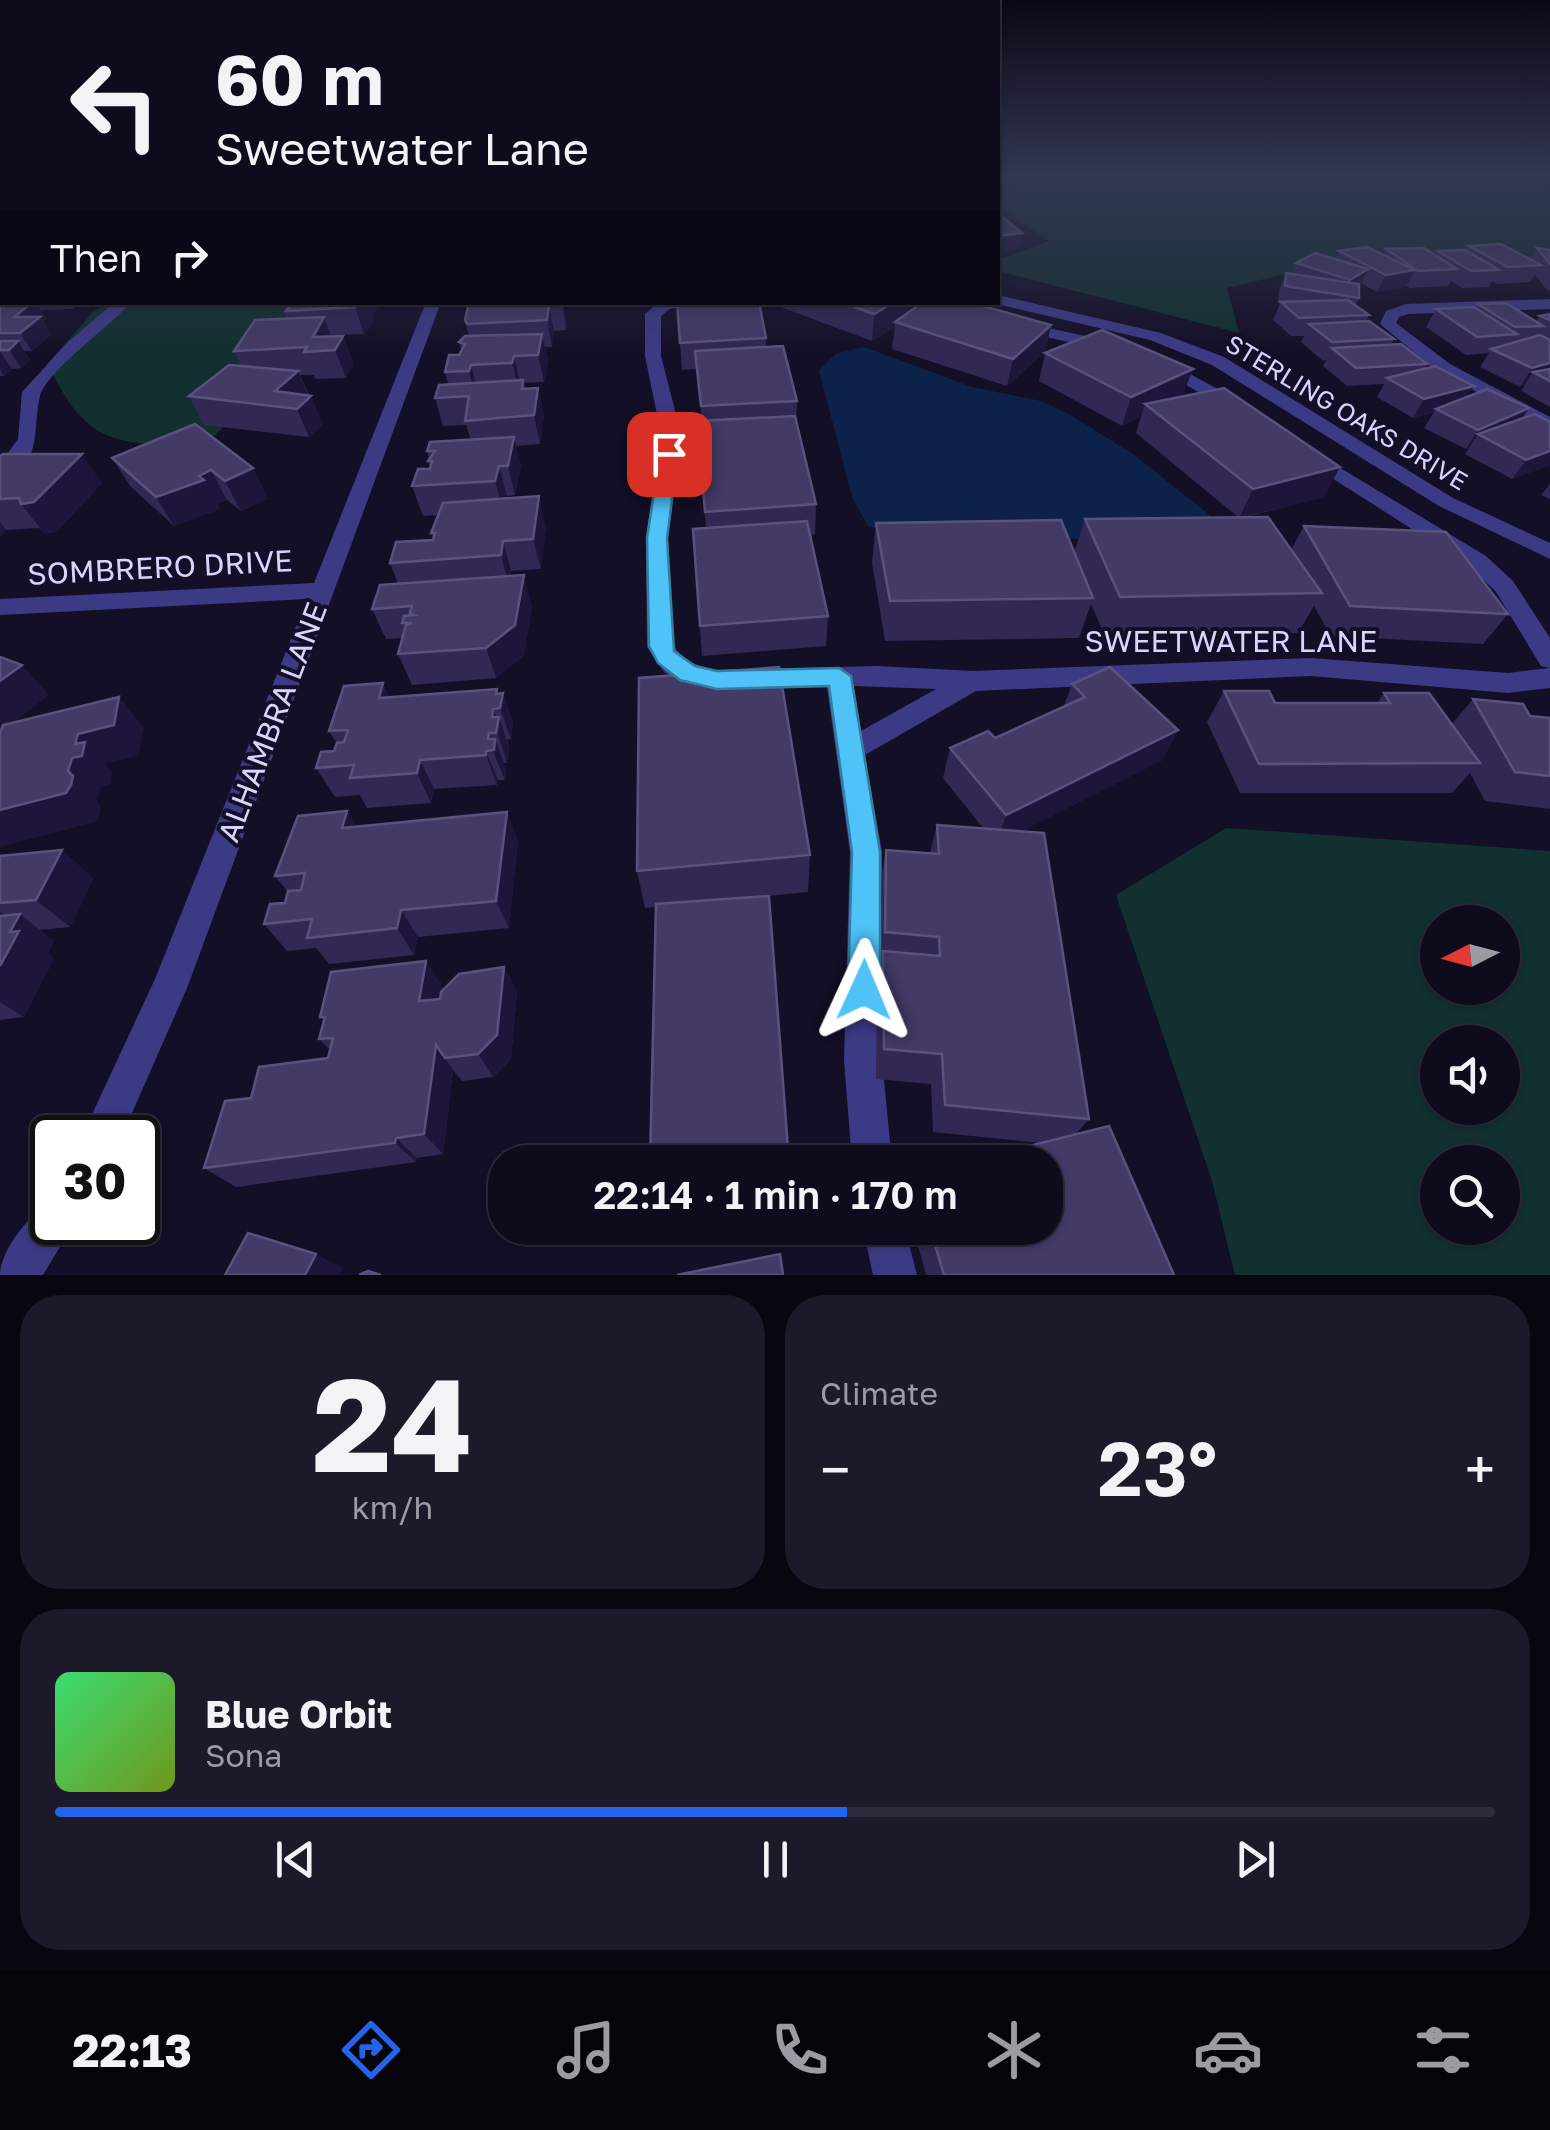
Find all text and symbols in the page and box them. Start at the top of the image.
text: 60 m [215,36,384,120]
icon: left [50,40,180,170]
text: Sweetwater Lane [215,121,589,175]
icon: right [162,230,217,285]
text: Then [50,235,142,280]
street label: STERLING OAKS DRIVE [1220,327,1474,497]
pin [627,412,712,497]
icon: arrive [642,427,697,482]
street label: SOMBRERO DRIVE [27,542,293,592]
street label: ALHAMBRA LANE [210,597,334,847]
street label: SWEETWATER LANE [1085,623,1377,659]
north arrow [1420,905,1520,1005]
map controls [1420,905,1520,1245]
position arrow [812,938,916,1042]
button: sound [1420,1025,1520,1125]
speed limit sign: 30 [30,1115,160,1245]
button: search [1420,1145,1520,1245]
text: 22:14 · 1 min · 170 m [594,1172,957,1217]
text: 24 [312,1345,473,1501]
text: Climate [820,1374,938,1412]
text: 23° [1098,1422,1217,1513]
text: − [820,1436,850,1502]
text: + [1465,1436,1495,1502]
text: km/h [352,1488,433,1526]
text: Blue Orbit [205,1691,392,1736]
text: Sona [205,1736,282,1774]
icon: previous [268,1832,323,1887]
icon: pause [748,1832,803,1887]
icon: next [1228,1832,1283,1887]
icon: directions [336,2015,406,2085]
icon: music [551,2015,621,2085]
icon: phone [765,2015,835,2085]
icon: climate [979,2015,1049,2085]
icon: car [1193,2015,1263,2085]
icon: filters [1408,2015,1478,2085]
text: 22:13 [72,2023,192,2077]

